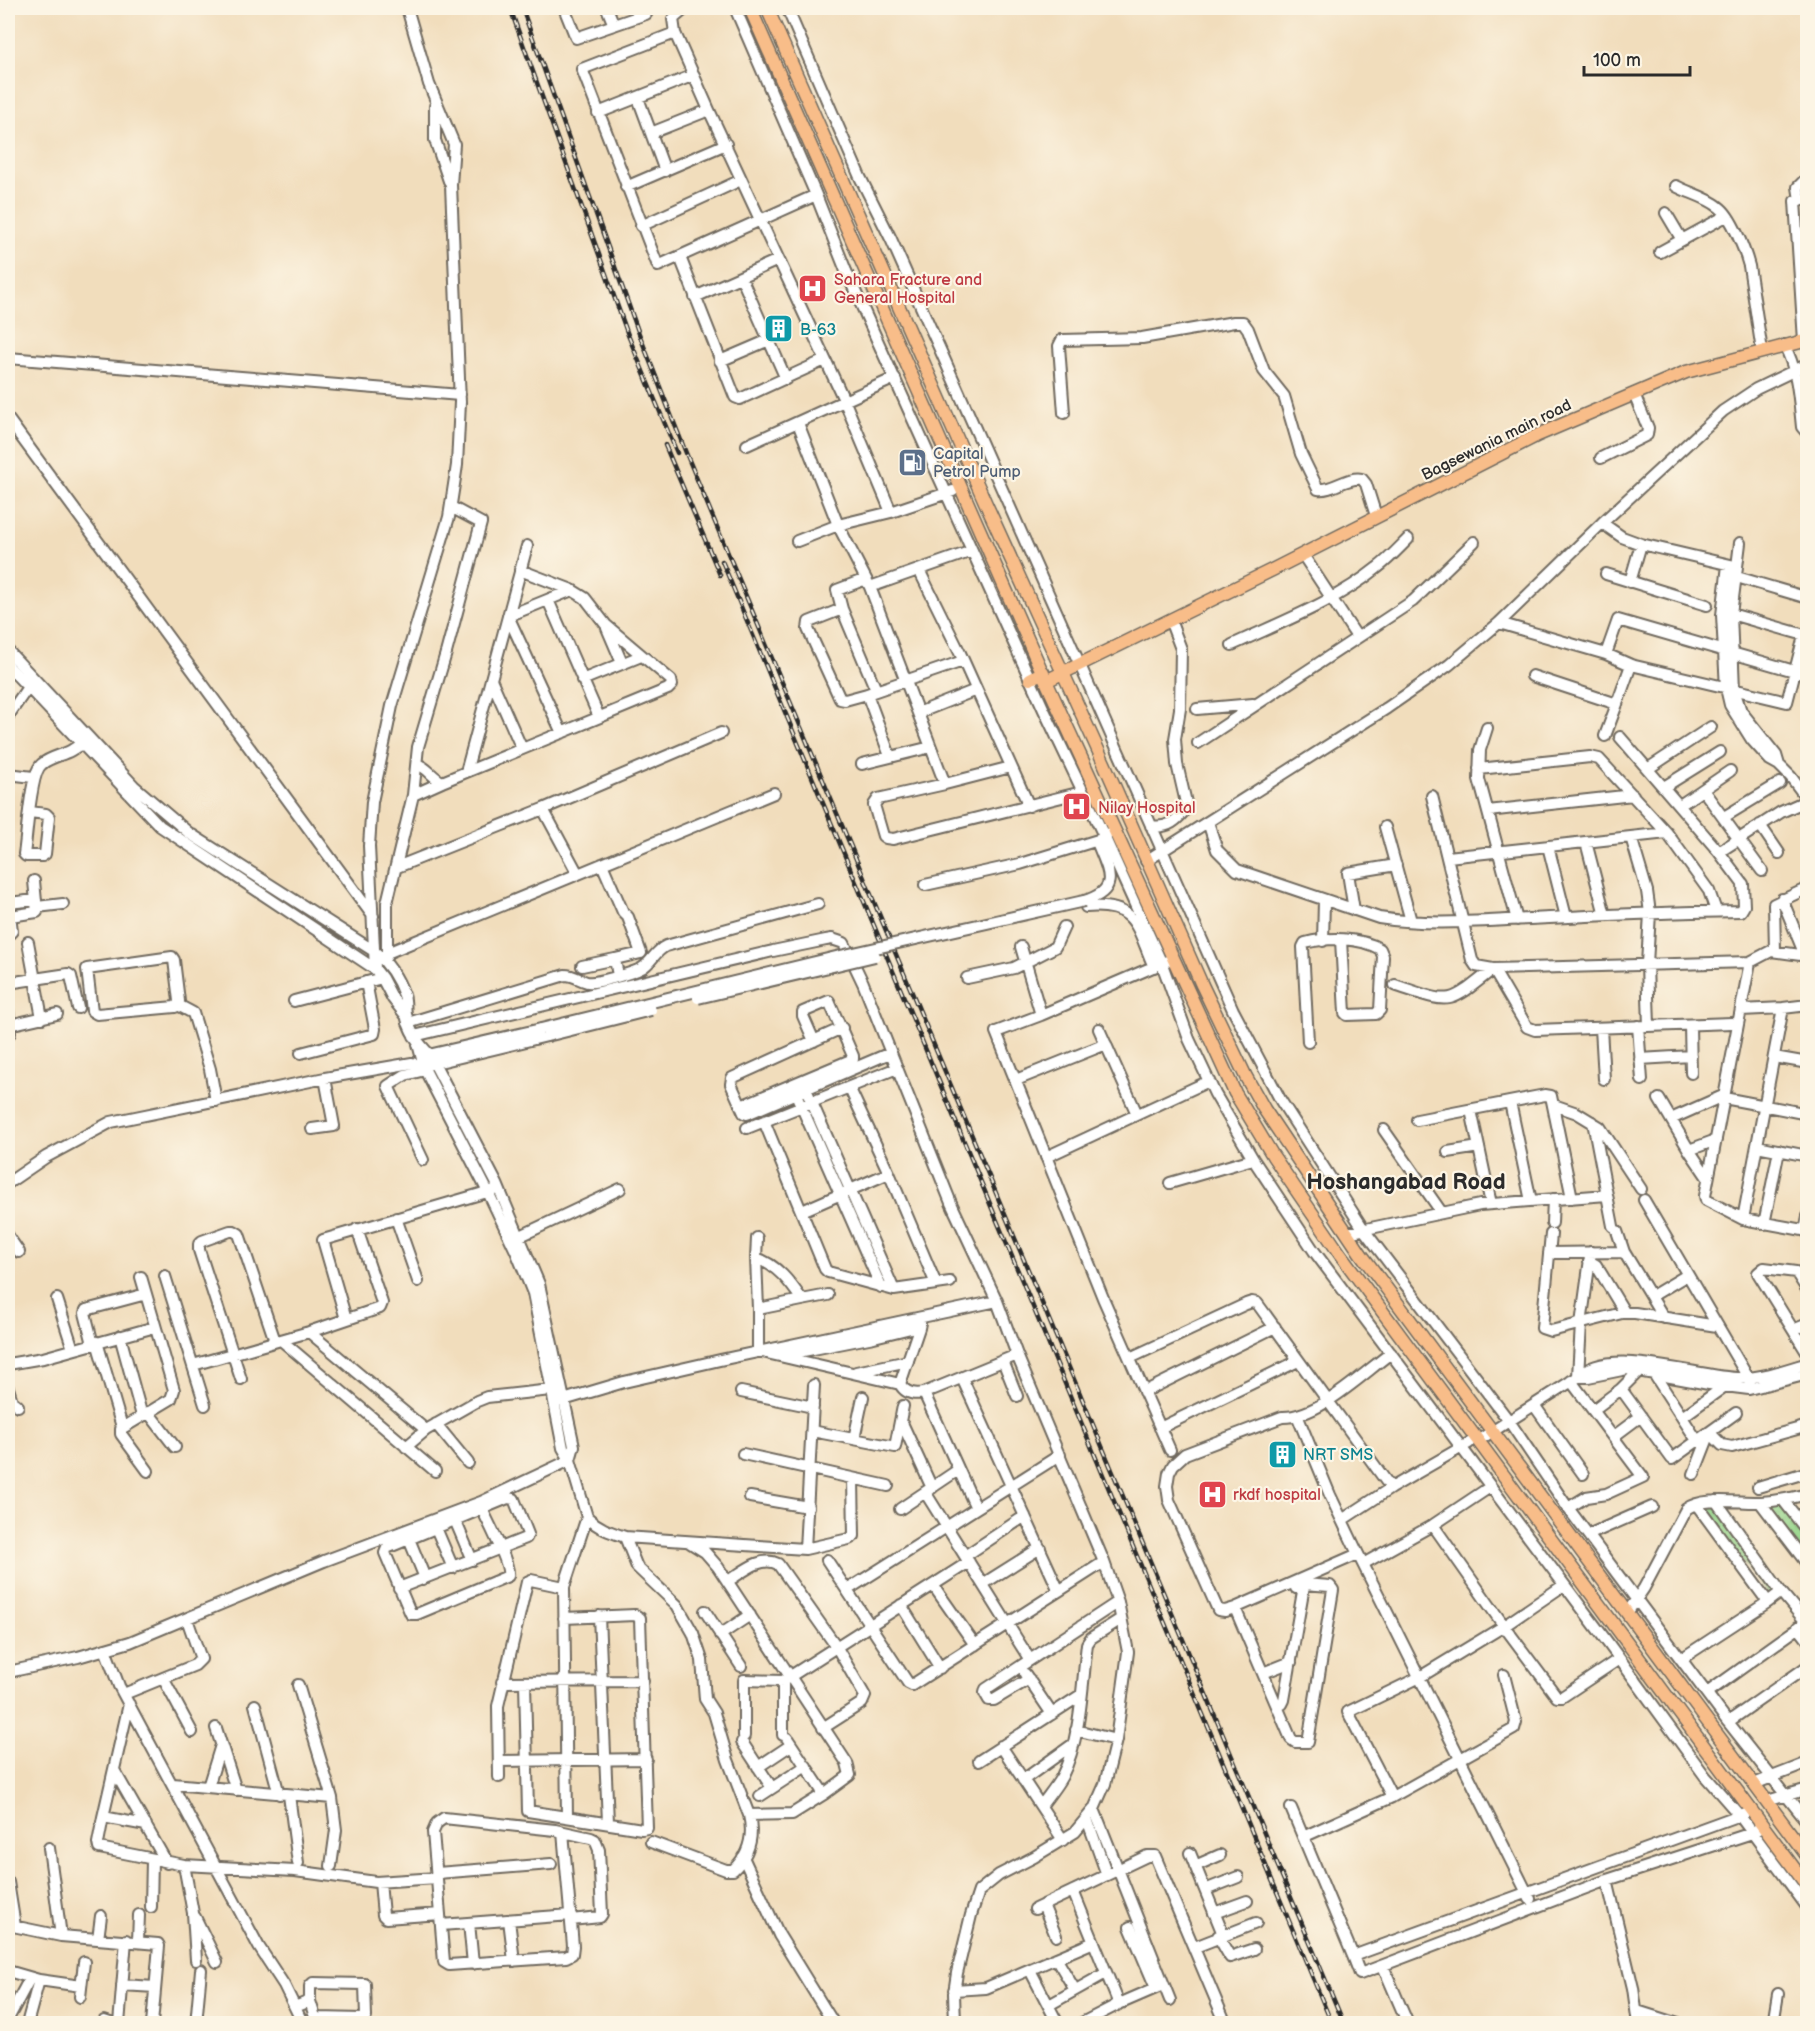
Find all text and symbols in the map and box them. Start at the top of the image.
scale bar [1584,39,1690,77]
text: 100 m [1593,50,1641,71]
place label: Sahara Fracture and General Hospital [834,271,982,308]
hospital icon: Sahara Fracture and General Hospital [797,272,829,304]
building icon: B-63 [763,313,795,345]
place label: B-63 [800,321,837,340]
street label: Bagsewania main road [1419,396,1575,485]
place label: Capital Petrol Pump [933,445,1021,482]
fuel station icon: Capital Petrol Pump [896,446,928,478]
hospital icon: Nilay Hospital [1061,791,1093,823]
place label: Nilay Hospital [1098,799,1196,818]
district label: Hoshangabad Road [1306,1169,1506,1196]
building icon: NRT SMS [1266,1438,1298,1470]
place label: NRT SMS [1303,1446,1373,1465]
hospital icon: rkdf hospital [1196,1478,1228,1510]
place label: rkdf hospital [1233,1486,1321,1505]

